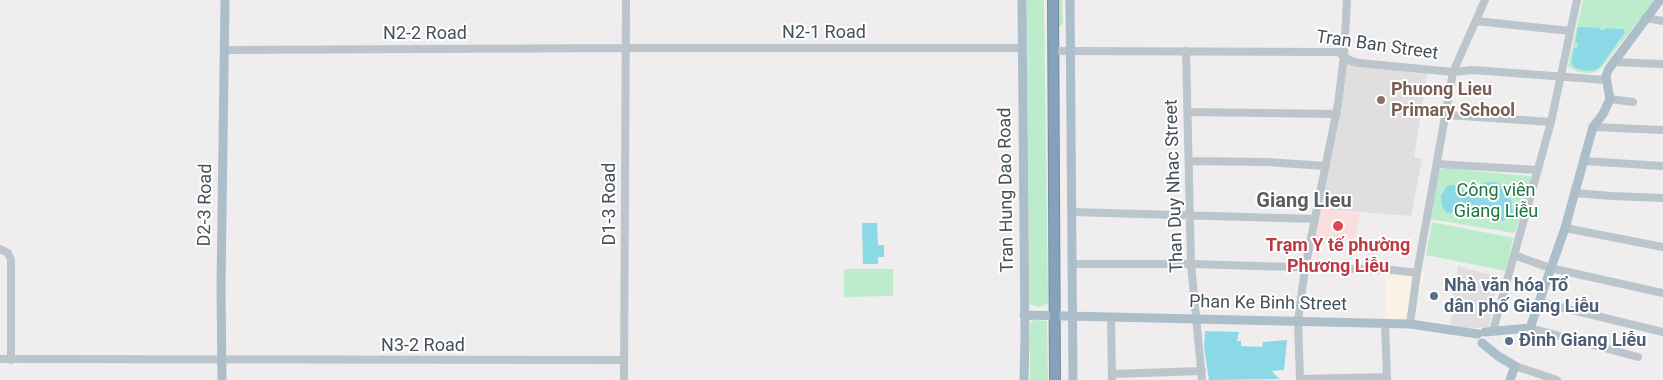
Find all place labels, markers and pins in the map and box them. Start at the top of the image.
place label: Phuong Lieu Primary School [1391,79,1515,122]
marker: Phuong Lieu Primary School [1375,94,1387,106]
marker: Trạm Y tế phường Phương Liễu [1331,219,1345,233]
place label: Trạm Y tế phường Phương Liễu [1266,235,1410,278]
place label: Nhà văn hóa Tổ dân phố Giang Liễu [1444,275,1599,318]
marker: Nhà văn hóa Tổ dân phố Giang Liễu [1428,290,1440,302]
place label: Đình Giang Liễu [1519,330,1646,352]
marker: Đình Giang Liễu [1503,335,1515,347]

